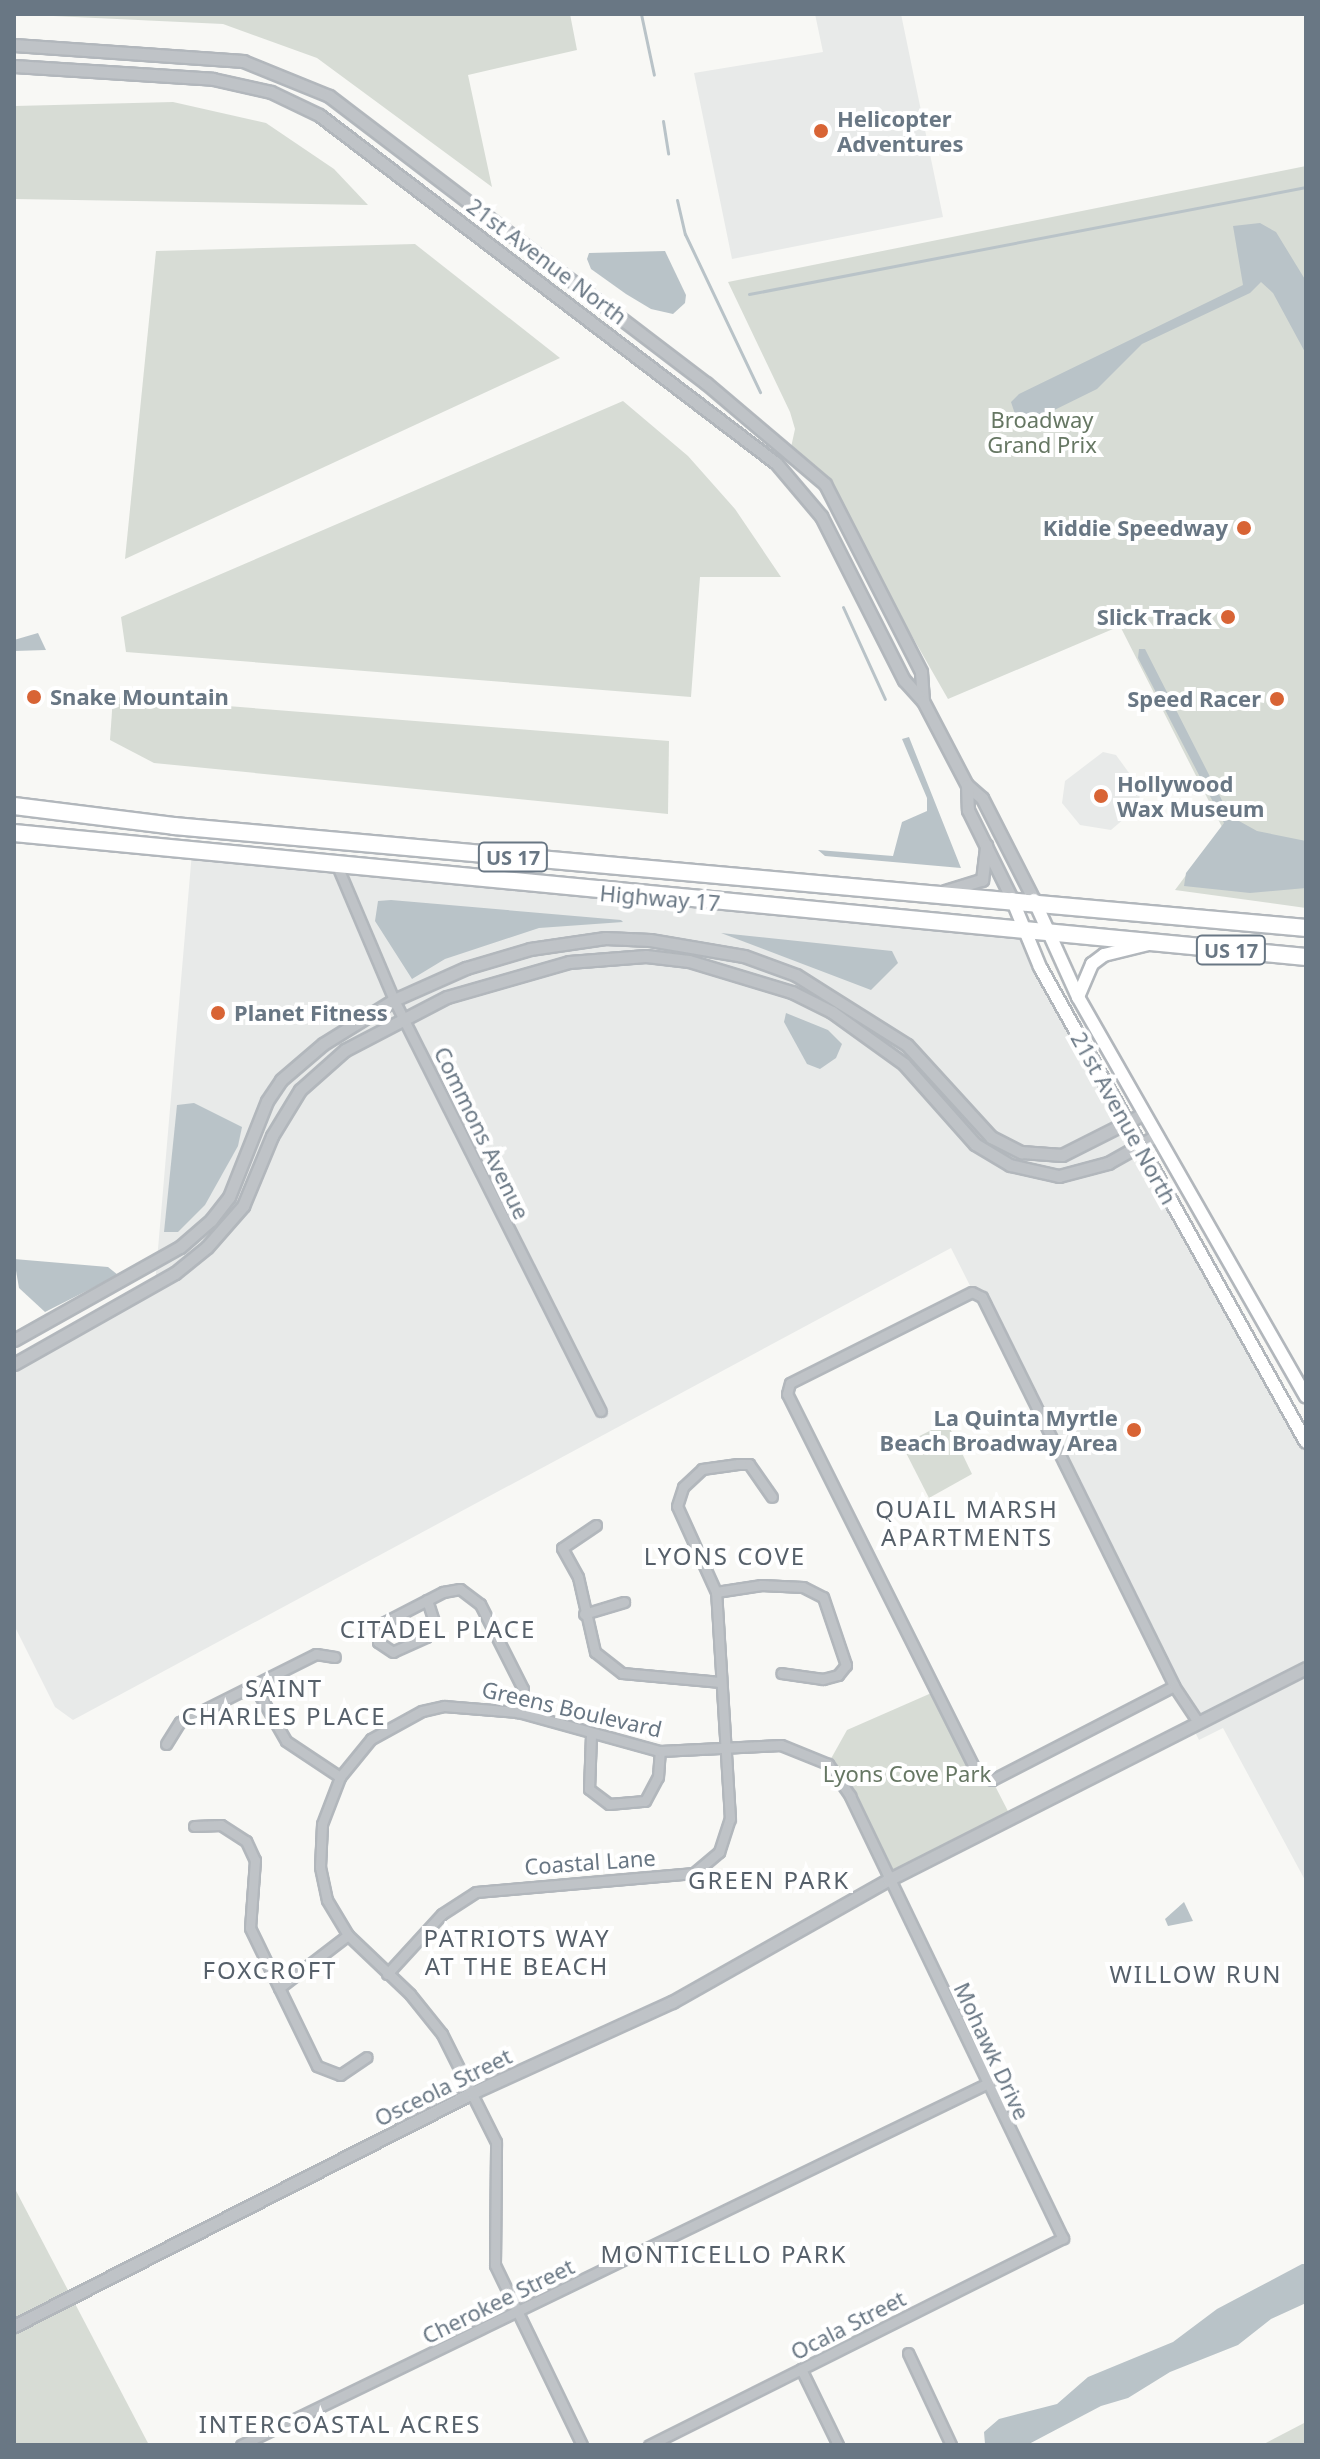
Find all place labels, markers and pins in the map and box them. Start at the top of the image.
place label: Helicopter Adventures [837,105,964,156]
marker: Helicopter Adventures [812,122,830,140]
place label: Kiddie Speedway [1043,515,1228,541]
marker: Kiddie Speedway [1235,519,1253,537]
place label: Slick Track [1097,604,1212,630]
marker: Slick Track [1219,608,1237,626]
place label: Snake Mountain [50,684,229,710]
place label: Speed Racer [1127,686,1261,712]
marker: Snake Mountain [25,688,43,706]
marker: Speed Racer [1268,690,1286,708]
place label: Hollywood Wax Museum [1117,770,1264,822]
marker: Hollywood Wax Museum [1092,787,1110,805]
place label: Planet Fitness [234,1000,388,1026]
marker: Planet Fitness [209,1004,227,1022]
place label: La Quinta Myrtle Beach Broadway Area [880,1404,1118,1456]
marker: La Quinta Myrtle Beach Broadway Area [1125,1421,1143,1439]

